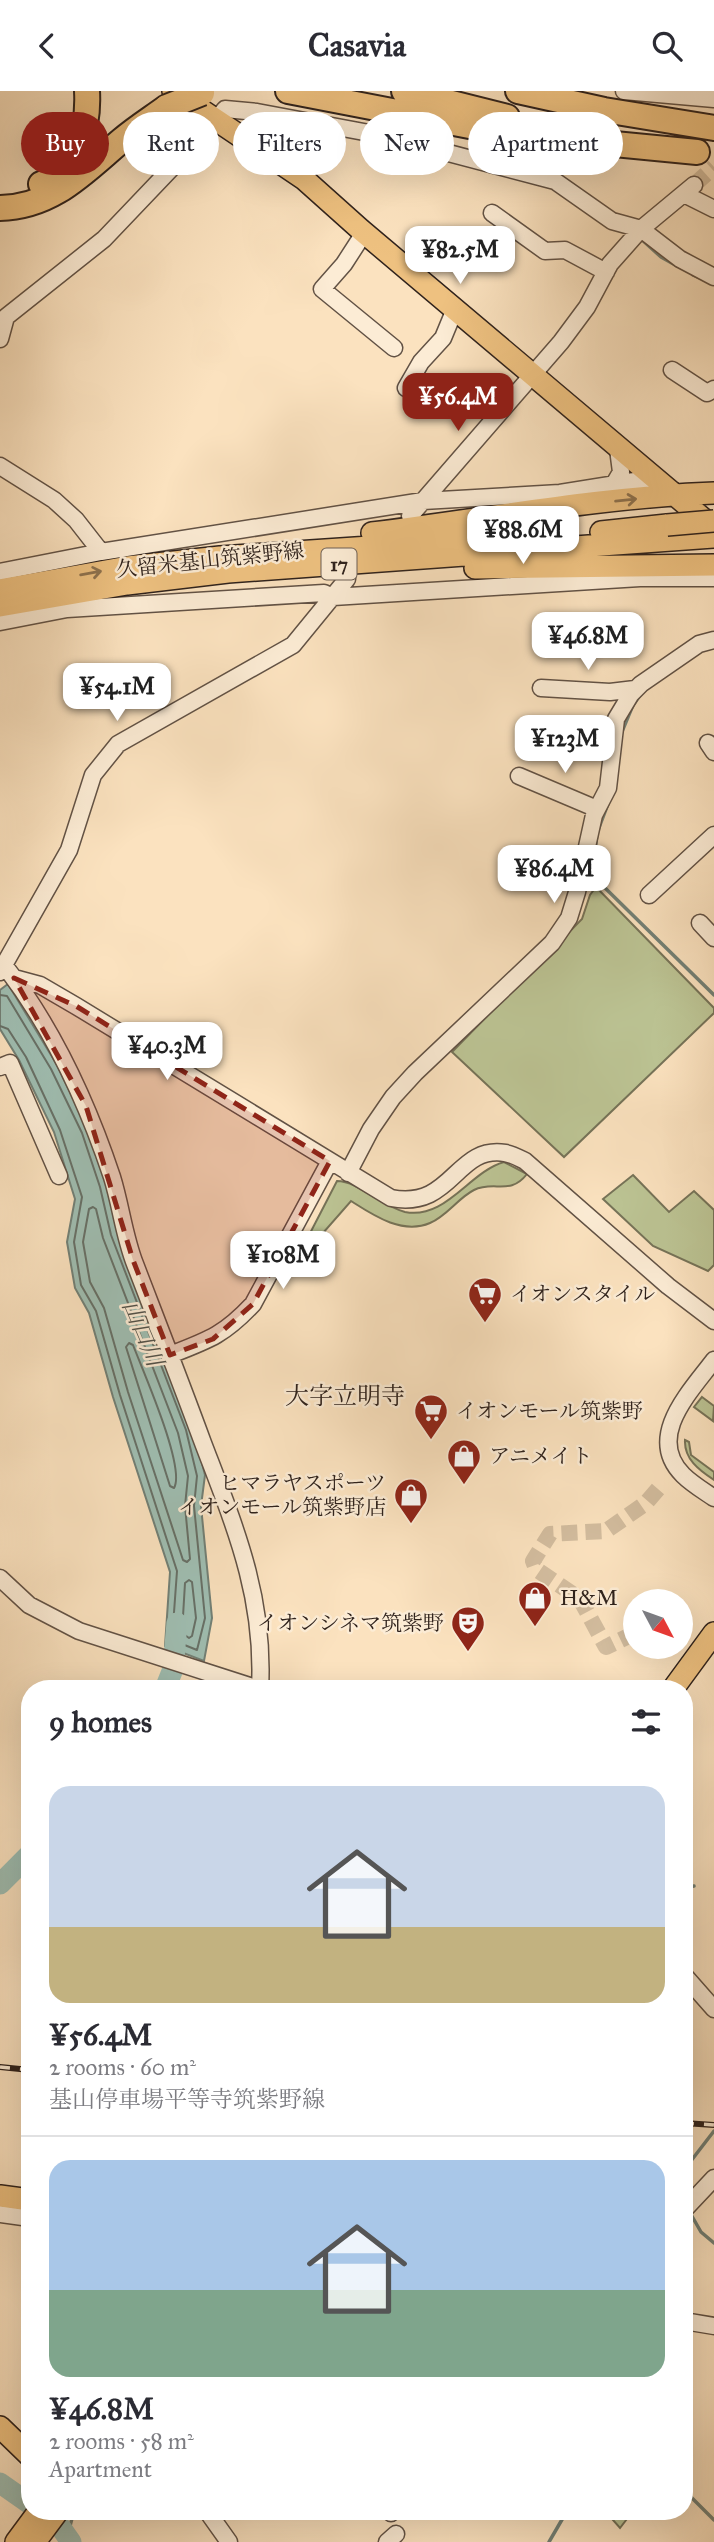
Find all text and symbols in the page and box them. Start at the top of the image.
text: Casavia [308,26,406,65]
icon: back [28,27,66,65]
icon: search [648,27,686,65]
chip: Buy [21,112,109,175]
chip: Rent [123,112,219,175]
chip: Filters [233,112,346,175]
chip: New [360,112,454,175]
chip: Apartment [468,112,623,175]
pin: ¥82.5M [403,227,517,286]
text: ¥82.5M [421,235,499,263]
pin: ¥56.4M [401,373,515,433]
text: ¥56.4M [418,382,498,410]
one-way arrow [614,493,637,506]
pin: ¥88.6M [466,507,580,566]
text: ¥88.6M [483,515,563,543]
street label: 久留米基山筑紫野線 [115,537,305,583]
road number: 17 [322,549,356,579]
one-way arrow [79,566,102,579]
pin: ¥46.8M [531,613,645,672]
text: ¥46.8M [548,621,628,649]
pin: ¥54.1M [60,663,174,723]
text: ¥54.1M [79,672,155,700]
pin: ¥123M [516,715,614,775]
text: ¥123M [531,724,599,752]
pin: ¥86.4M [497,845,611,905]
text: ¥86.4M [514,854,594,882]
pin: ¥40.3M [110,1023,224,1082]
text: ¥40.3M [128,1031,207,1059]
pin: ¥108M [234,1231,332,1291]
text: ¥108M [246,1240,320,1268]
supermarket icon: イオンスタイル [466,1275,504,1324]
place label: イオンスタイル [510,1281,655,1307]
water label: 山口川 [117,1296,171,1373]
district label: 大字立明寺 [285,1381,405,1411]
supermarket icon: イオンモール筑紫野 [412,1392,450,1441]
place label: イオンモール筑紫野 [456,1398,643,1424]
shop icon: アニメイト [445,1437,483,1486]
place label: アニメイト [489,1443,593,1469]
place label: ヒマラヤスポーツ イオンモール筑紫野店 [178,1470,386,1520]
shop icon: ヒマラヤスポーツ イオンモール筑紫野店 [392,1476,430,1525]
shop icon: H&M [516,1579,554,1628]
place label: H&M [560,1585,618,1611]
north arrow [623,1589,693,1659]
map controls [623,1589,693,1659]
theatre icon: イオンシネマ筑紫野 [449,1604,487,1653]
place label: イオンシネマ筑紫野 [257,1610,444,1636]
icon: filters [627,1703,665,1741]
text: 9 homes [49,1704,152,1740]
icon: home [294,1831,420,1957]
text: ¥56.4M [49,2017,152,2053]
text: 2 rooms · 60 m² [49,2053,196,2081]
text: 基山停車場平等寺筑紫野線 [49,2085,325,2113]
icon: home [294,2206,420,2332]
text: ¥46.8M [49,2391,154,2427]
text: 2 rooms · 58 m² [49,2427,194,2455]
text: Apartment [49,2455,152,2483]

